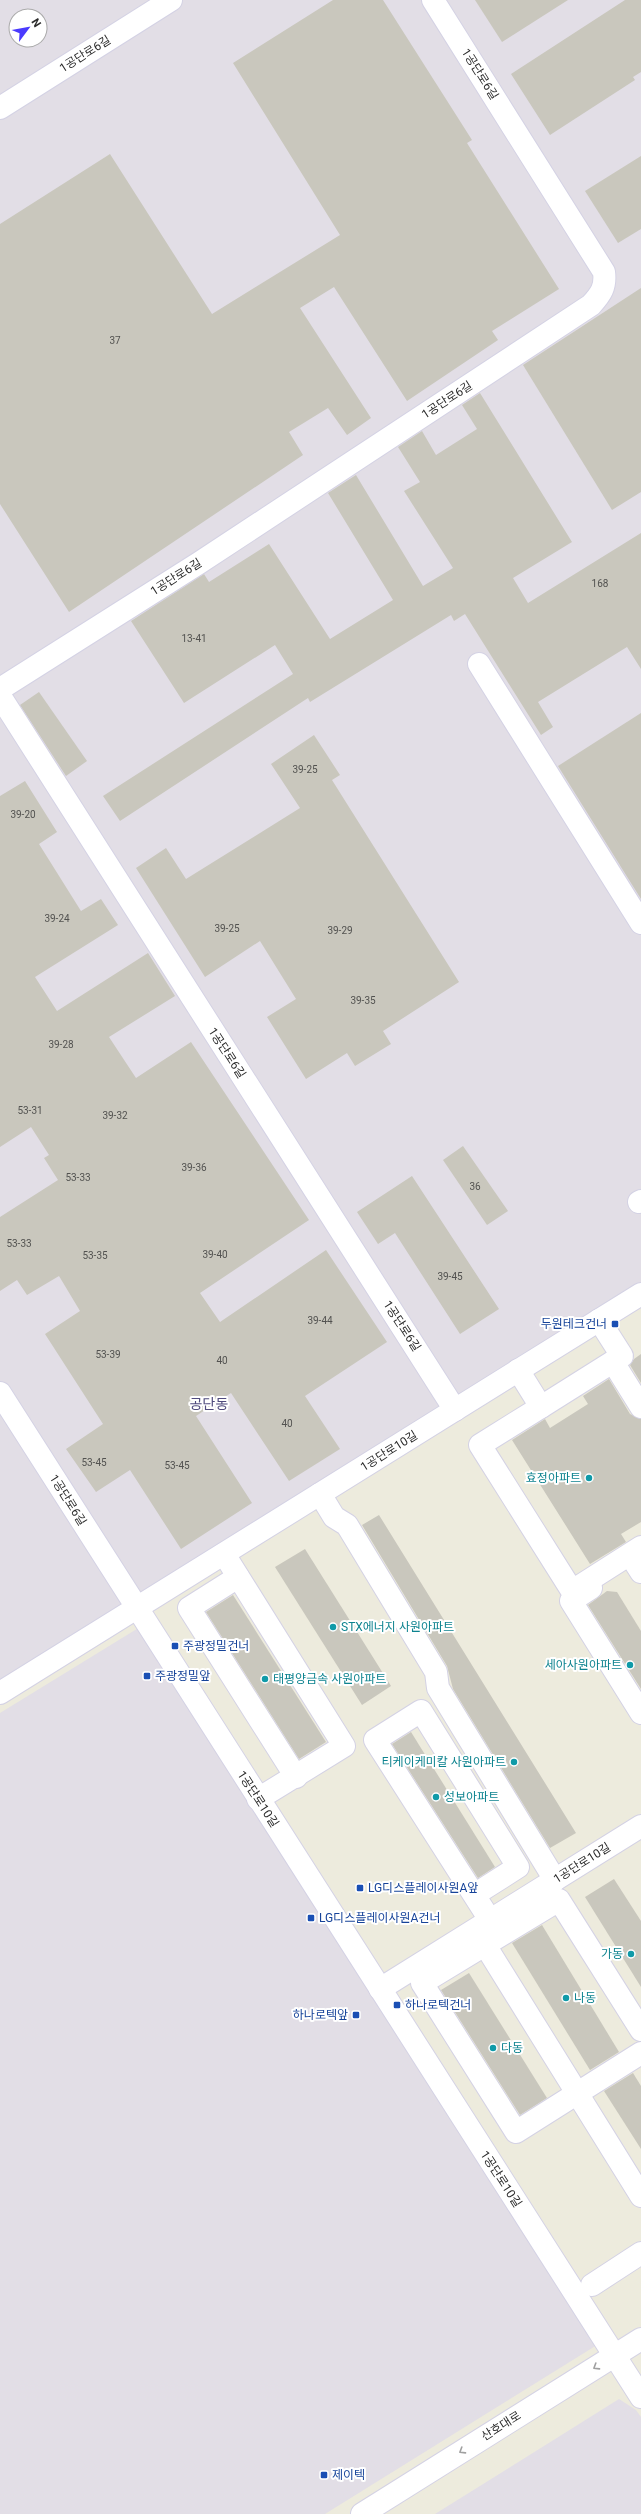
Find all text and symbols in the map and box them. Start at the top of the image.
north arrow [8,8,48,48]
text: N [28,16,44,30]
street label: 1공단로6길 [57,33,113,75]
street label: 1공단로6길 [459,46,501,102]
house number: 37 [109,335,121,346]
street label: 1공단로6길 [419,378,475,422]
street label: 1공단로6길 [148,556,204,598]
house number: 168 [592,578,609,589]
house number: 13-41 [181,633,207,644]
house number: 39-25 [292,764,318,775]
house number: 39-20 [10,809,36,820]
house number: 39-24 [44,913,70,924]
house number: 39-25 [214,923,240,934]
house number: 39-29 [327,925,353,936]
house number: 39-35 [350,995,376,1006]
street label: 1공단로6길 [205,1025,249,1081]
house number: 39-28 [48,1039,74,1050]
house number: 53-31 [17,1105,43,1116]
house number: 39-32 [102,1110,128,1121]
house number: 39-36 [181,1162,207,1173]
house number: 53-33 [65,1172,91,1183]
house number: 36 [469,1181,481,1192]
house number: 53-33 [6,1238,32,1249]
house number: 39-40 [202,1249,228,1260]
house number: 53-35 [82,1250,108,1261]
house number: 39-45 [437,1271,463,1282]
street label: 1공단로6길 [380,1298,424,1354]
house number: 39-44 [307,1315,333,1326]
place label: 두원테크건너 [541,1317,607,1331]
marker: 두원테크건너 [610,1319,620,1329]
house number: 53-39 [95,1349,121,1360]
house number: 40 [216,1355,228,1366]
district label: 공단동 [190,1396,228,1412]
house number: 40 [281,1418,293,1429]
street label: 1공단로10길 [358,1428,420,1474]
house number: 53-45 [81,1457,107,1468]
house number: 53-45 [164,1460,190,1471]
place label: 효정아파트 [526,1471,581,1485]
street label: 1공단로6길 [47,1472,89,1528]
marker: 효정아파트 [584,1473,594,1483]
place label: STX에너지 사원아파트 [341,1620,454,1634]
marker: STX에너지 사원아파트 [328,1622,338,1632]
place label: 주광정밀건너 [183,1639,249,1653]
marker: 주광정밀건너 [170,1641,180,1651]
place label: 세아사원아파트 [545,1658,622,1672]
marker: 세아사원아파트 [625,1660,635,1670]
place label: 주광정밀앞 [155,1669,210,1683]
marker: 주광정밀앞 [142,1671,152,1681]
place label: 태평양금속 사원아파트 [273,1672,386,1686]
marker: 태평양금속 사원아파트 [260,1674,270,1684]
place label: 티케이케미칼 사원아파트 [382,1755,506,1769]
marker: 티케이케미칼 사원아파트 [509,1757,519,1767]
street label: 1공단로10길 [235,1768,281,1830]
place label: 성보아파트 [444,1790,499,1804]
marker: 성보아파트 [431,1792,441,1802]
street label: 1공단로10길 [551,1840,613,1886]
place label: LG디스플레이사원A앞 [368,1881,478,1895]
marker: LG디스플레이사원A앞 [355,1883,365,1893]
place label: LG디스플레이사원A건너 [319,1911,440,1925]
marker: LG디스플레이사원A건너 [306,1913,316,1923]
place label: 가동 [601,1947,623,1961]
marker: 가동 [626,1949,636,1959]
place label: 나동 [574,1991,596,2005]
marker: 나동 [561,1993,571,2003]
place label: 하나로텍건너 [405,1998,471,2012]
marker: 하나로텍건너 [392,2000,402,2010]
place label: 하나로텍앞 [293,2008,348,2022]
marker: 하나로텍앞 [351,2010,361,2020]
place label: 다동 [501,2041,523,2055]
marker: 다동 [488,2043,498,2053]
street label: 1공단로10길 [478,2148,524,2210]
one-way arrow [593,2362,600,2370]
street label: 산호대로 [479,2408,523,2444]
one-way arrow [459,2446,466,2454]
place label: 제이텍 [332,2468,365,2482]
marker: 제이텍 [319,2470,329,2480]

